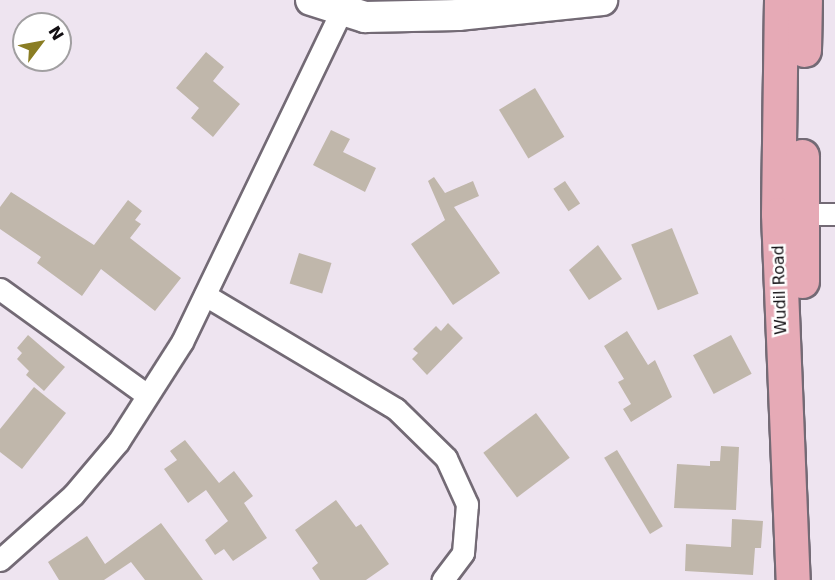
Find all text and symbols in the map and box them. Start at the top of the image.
north arrow [12,12,72,72]
text: N [44,23,68,44]
street label: Wudil Road [769,245,791,335]

